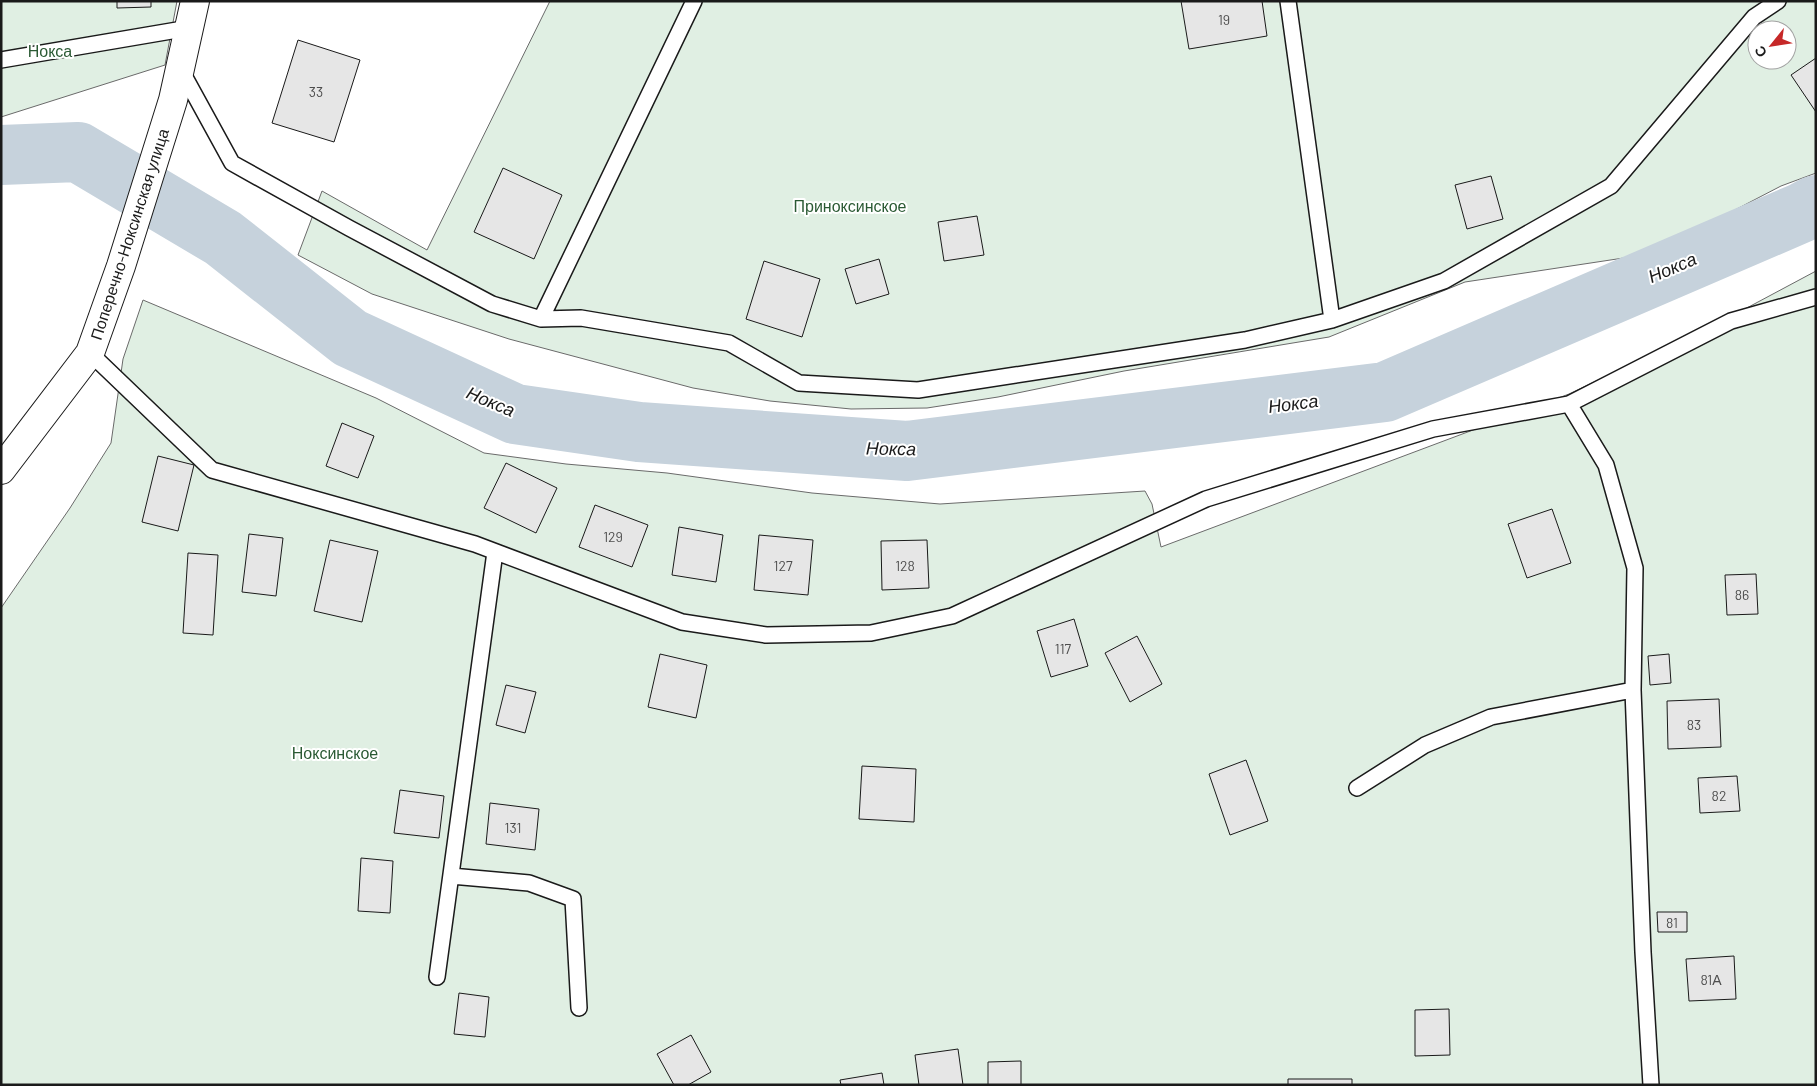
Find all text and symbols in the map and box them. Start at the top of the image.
house number: 19 [1218,11,1230,28]
north arrow [1747,20,1797,70]
park label: Нокса [28,41,72,60]
text: С [1750,43,1770,60]
house number: 33 [309,83,323,100]
street label: Поперечно-Ноксинская улица [86,126,172,342]
park label: Приноксинское [794,196,907,215]
water label: Нокса [1645,247,1699,287]
water label: Нокса [464,381,518,421]
water label: Нокса [1267,389,1319,417]
water label: Нокса [866,437,916,459]
house number: 129 [603,528,623,545]
house number: 127 [773,557,793,574]
house number: 128 [895,557,915,574]
house number: 86 [1735,586,1749,603]
house number: 117 [1055,640,1072,657]
house number: 83 [1687,716,1701,733]
park label: Ноксинское [292,743,378,762]
house number: 82 [1712,787,1726,804]
house number: 131 [505,819,521,836]
house number: 81 [1666,914,1678,931]
house number: 81А [1700,971,1722,988]

